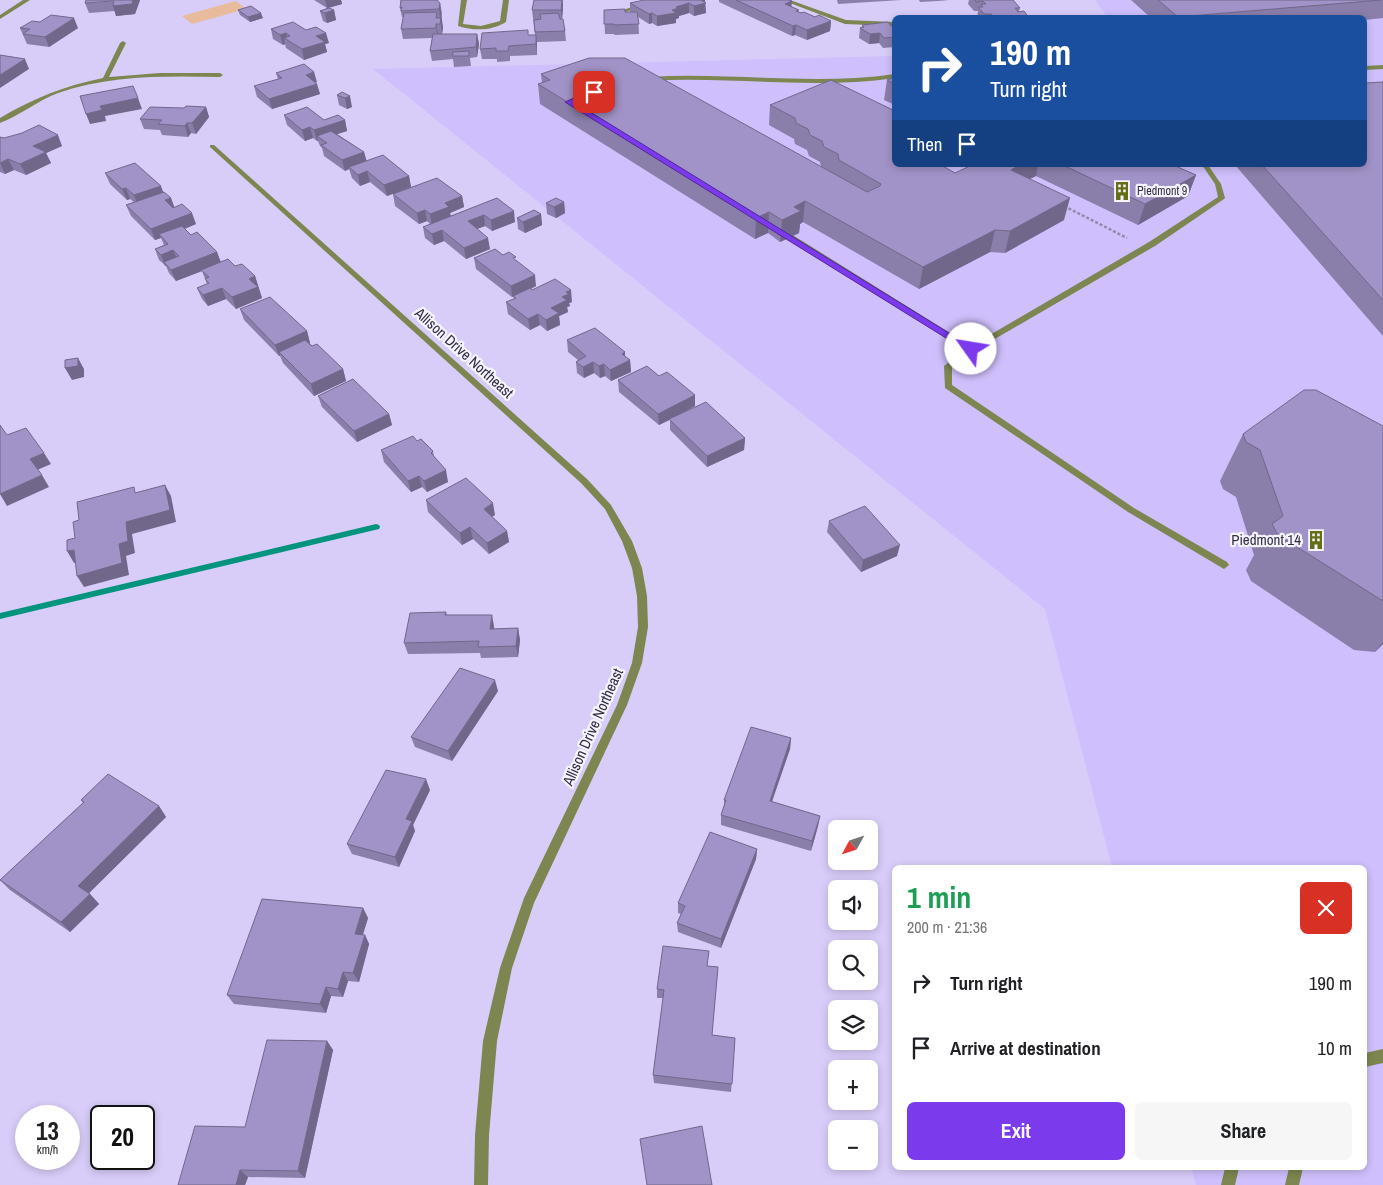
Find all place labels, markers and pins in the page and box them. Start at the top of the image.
pin [573,71,615,113]
building icon: Piedmont 9 [1111,180,1133,202]
place label: Piedmont 9 [1137,183,1187,199]
place label: Piedmont 14 [1231,529,1301,550]
building icon: Piedmont 14 [1305,529,1327,551]

